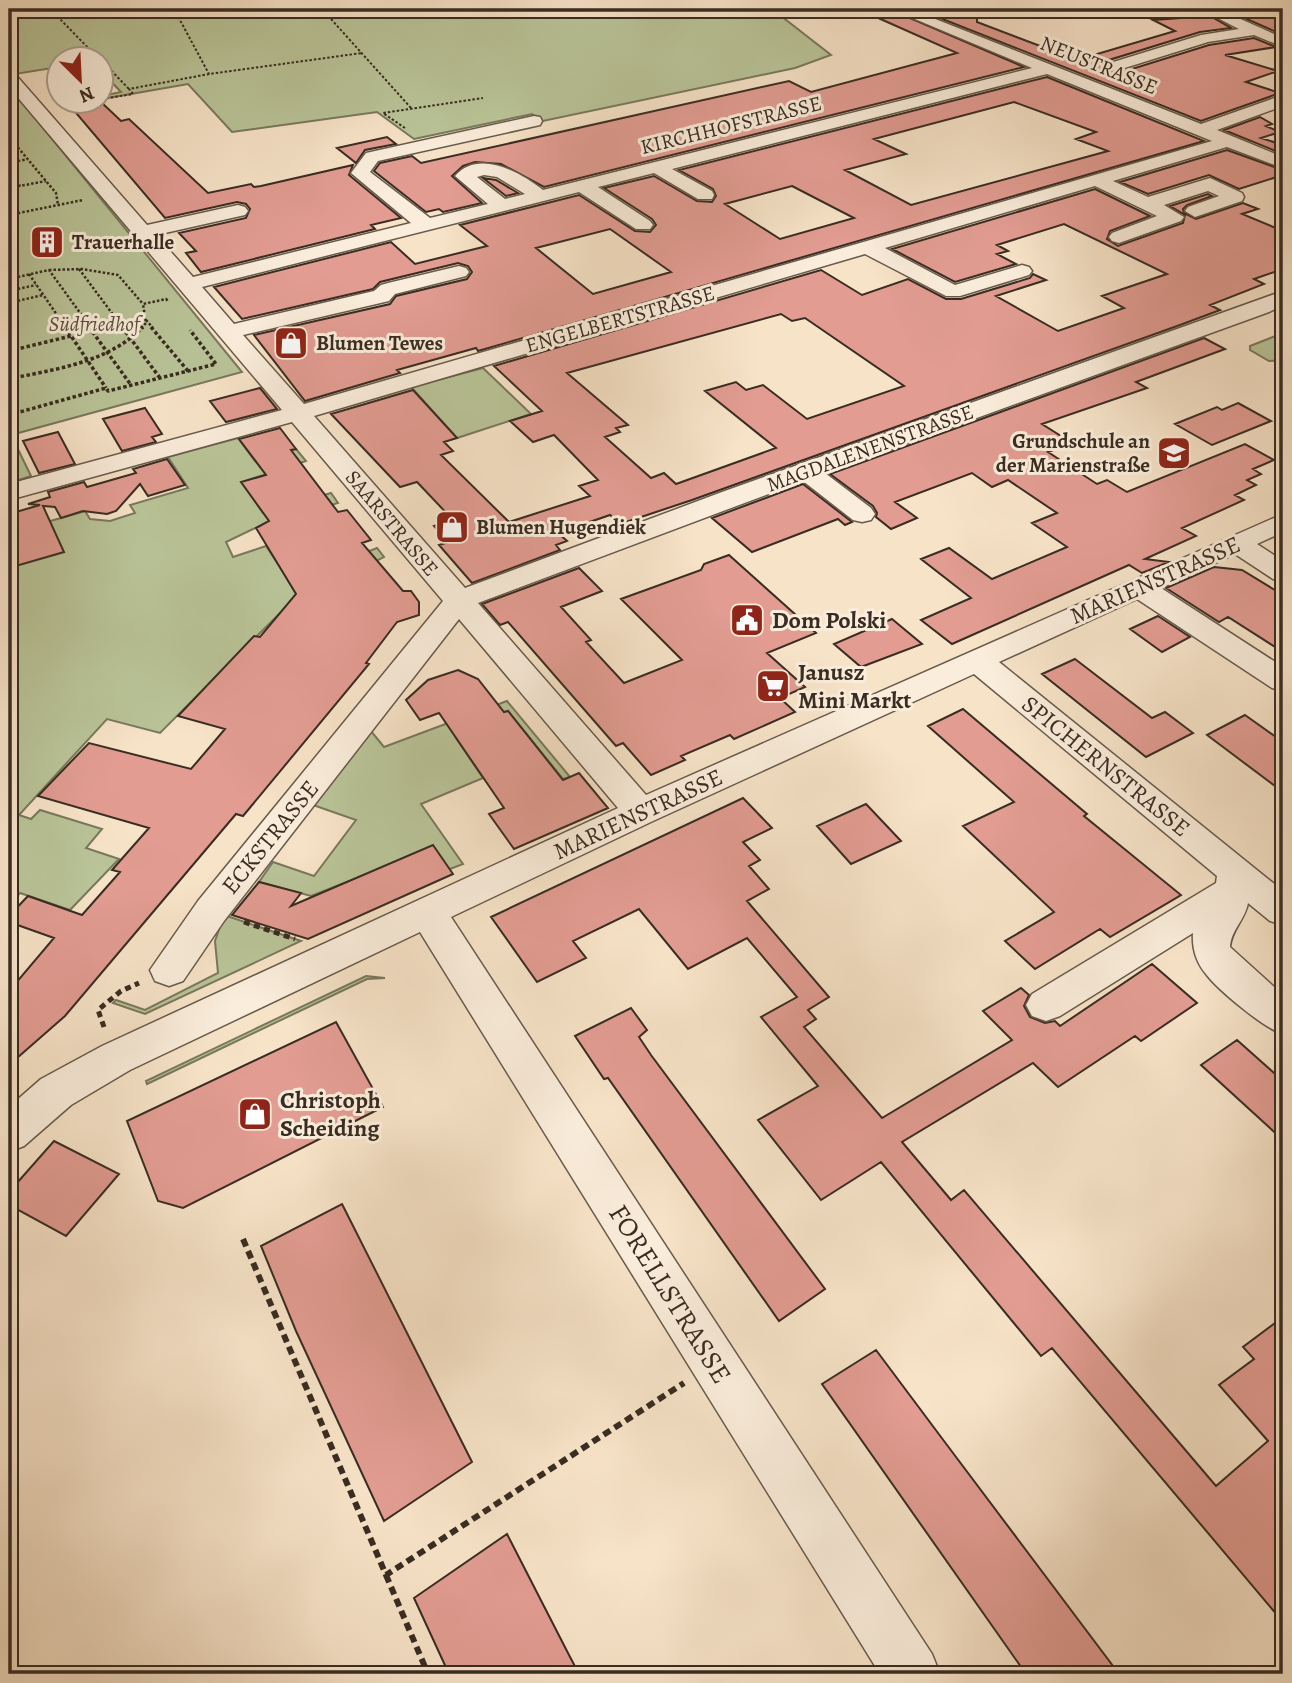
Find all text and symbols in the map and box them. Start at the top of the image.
street label: NEUSTRASSE [1036,29,1162,101]
north arrow [46,46,116,116]
text: N [75,80,98,109]
street label: KIRCHHOFSTRASSE [637,89,825,161]
building icon: Trauerhalle [28,223,66,261]
place label: Trauerhalle [72,228,174,256]
street label: ENGELBERTSTRASSE [522,279,718,359]
park label: Südfriedhof [49,310,144,338]
shop icon: Blumen Tewes [272,324,310,362]
place label: Blumen Tewes [316,329,443,357]
street label: MAGDALENENSTRASSE [763,398,977,498]
place label: Grundschule an der Marienstraße [996,427,1150,479]
school or university icon: Grundschule an der Marienstraße [1155,434,1193,472]
street label: SAARSTRASSE [339,464,445,582]
shop icon: Blumen Hugendiek [433,508,471,546]
place label: Blumen Hugendiek [476,513,646,541]
street label: MARIENSTRASSE [1065,528,1245,632]
public building icon: Dom Polski [728,601,766,639]
place label: Dom Polski [772,604,886,636]
place label: Janusz Mini Markt [798,656,911,716]
supermarket icon: Janusz Mini Markt [754,667,792,705]
street label: SPICHERNSTRASSE [1015,688,1197,844]
street label: MARIENSTRASSE [548,761,728,867]
street label: ECKSTRASSE [214,773,326,901]
place label: Christoph Scheiding [280,1084,381,1144]
shop icon: Christoph Scheiding [236,1095,274,1133]
street label: FORELLSTRASSE [600,1197,740,1391]

